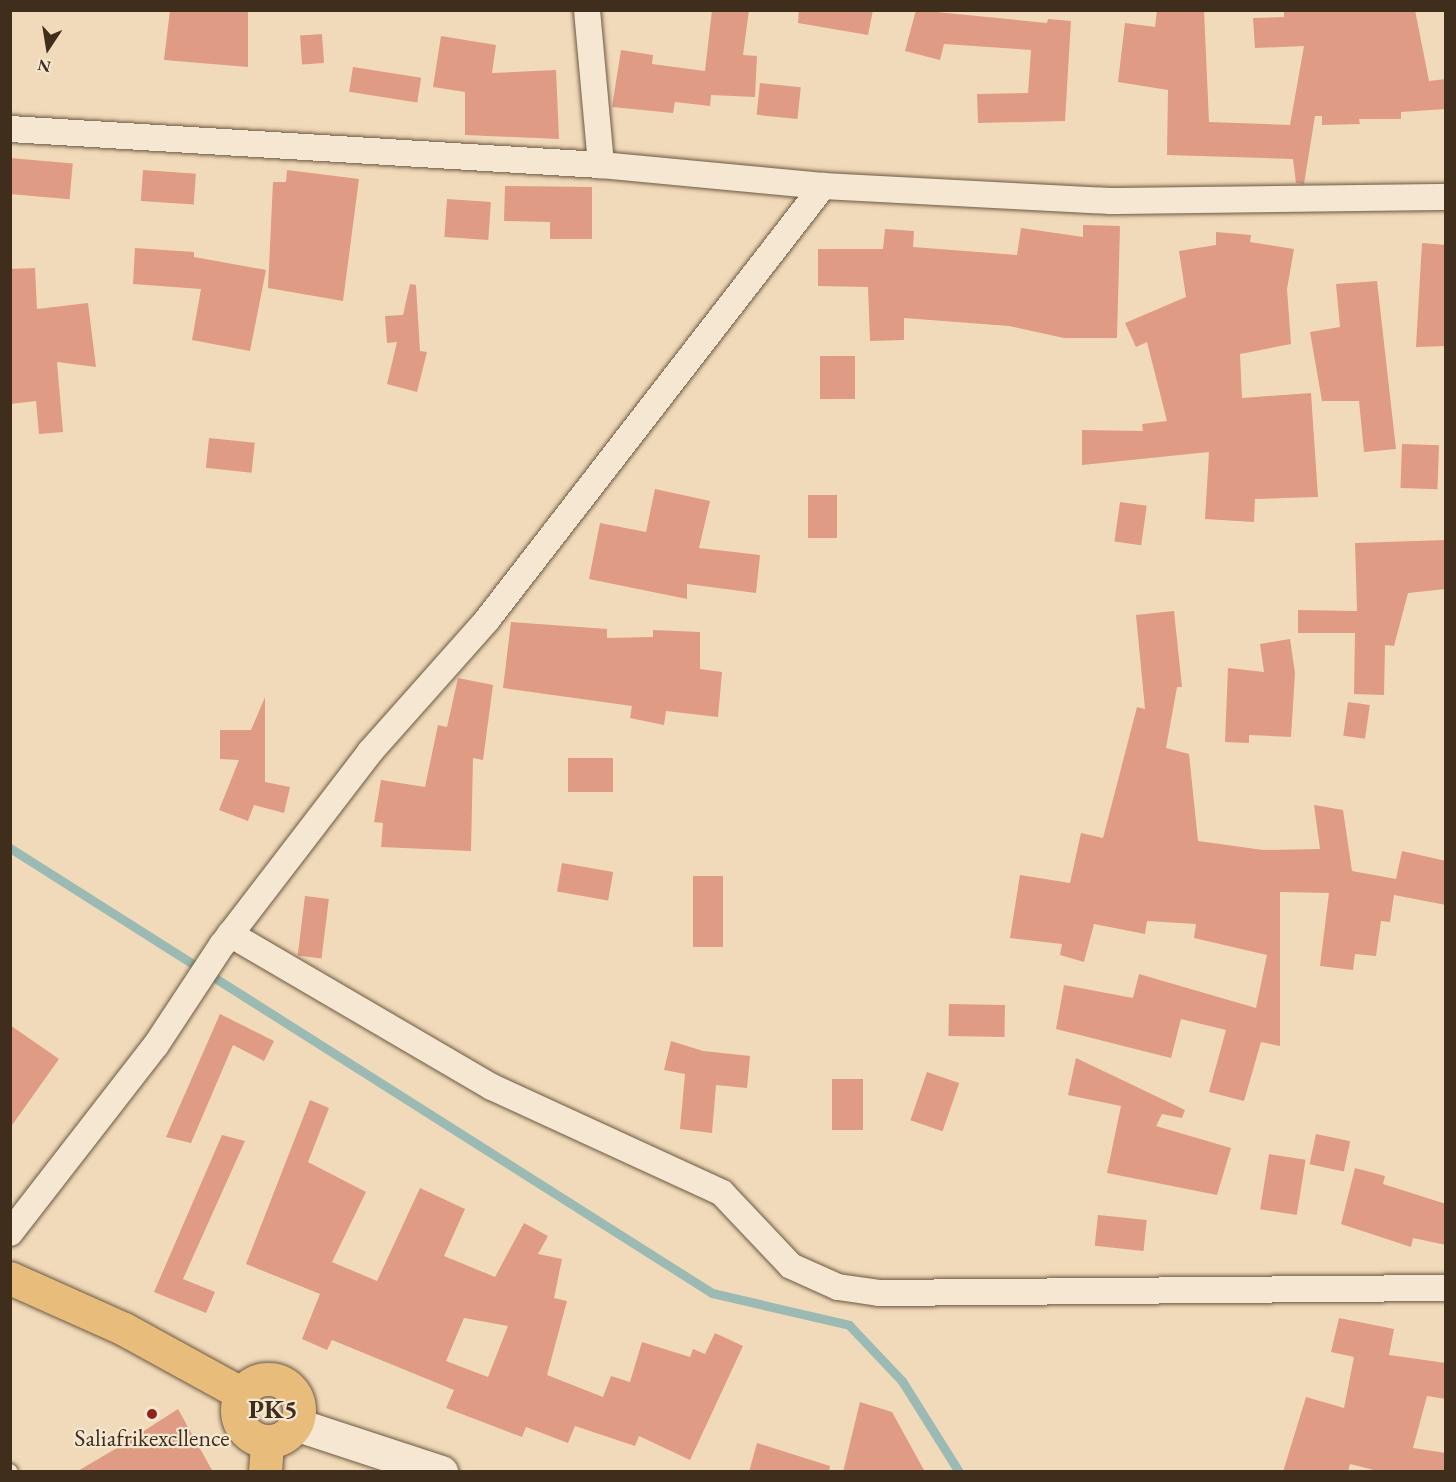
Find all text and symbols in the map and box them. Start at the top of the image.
north arrow [18,18,78,78]
text: N [36,54,53,78]
district label: PK5 [248,1394,298,1426]
marker: Saliafrikexcllence [145,1407,159,1421]
place label: Saliafrikexcllence [74,1424,230,1452]

